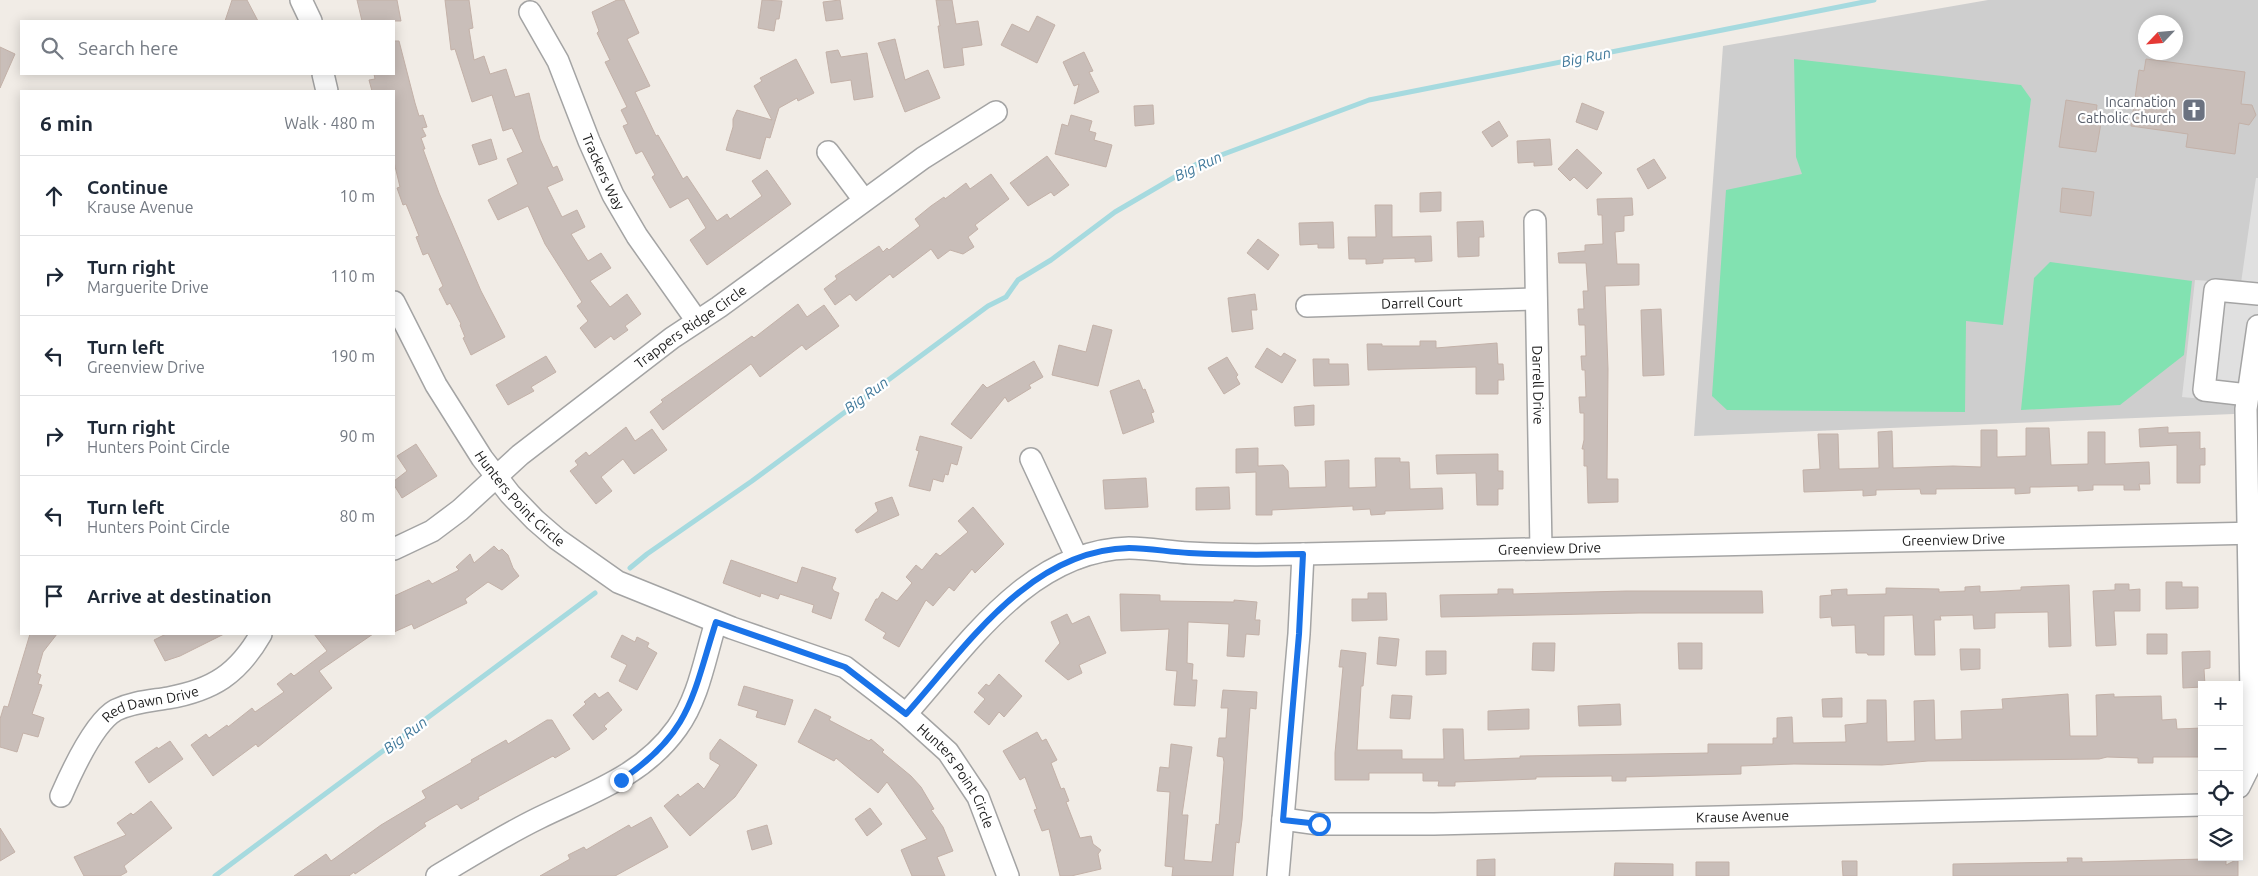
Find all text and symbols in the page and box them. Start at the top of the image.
north arrow [2138,15,2183,60]
search box [20,20,395,75]
icon: search [38,34,66,62]
text: Search here [78,37,178,59]
water label: Big Run [1560,44,1612,70]
place label: Incarnation Catholic Church [2077,94,2176,126]
church icon: Incarnation Catholic Church [2181,97,2207,123]
text: 6 min [40,111,93,135]
text: Walk · 480 m [284,114,375,132]
street label: Trackers Way [579,131,628,213]
water label: Big Run [1172,148,1224,184]
text: Continue [87,176,168,198]
icon: ahead [40,182,68,210]
text: 10 m [339,187,375,205]
text: Krause Avenue [87,198,194,216]
text: Turn right [87,256,175,278]
icon: right [40,262,68,290]
text: 110 m [330,267,375,285]
text: Marguerite Drive [87,278,209,296]
street label: Trappers Ridge Circle [632,282,750,372]
street label: Darrell Court [1381,293,1463,312]
text: Turn left [87,336,165,358]
icon: left [40,342,68,370]
street label: Darrell Drive [1529,345,1547,425]
text: 190 m [330,347,375,365]
text: Greenview Drive [87,358,205,376]
water label: Big Run [841,373,891,417]
text: Turn right [87,416,175,438]
icon: right [40,422,68,450]
text: 90 m [339,427,375,445]
text: Hunters Point Circle [87,438,230,456]
street label: Hunters Point Circle [472,448,568,550]
text: Turn left [87,496,165,518]
icon: left [40,502,68,530]
text: 80 m [339,507,375,525]
text: Hunters Point Circle [87,518,230,536]
street label: Greenview Drive [1902,531,2005,549]
street label: Greenview Drive [1498,539,1601,558]
icon: arrive [40,582,68,610]
text: Arrive at destination [87,585,272,607]
map controls [2198,681,2243,861]
button: + [2198,681,2243,726]
street label: Red Dawn Drive [99,683,201,725]
water label: Big Run [380,713,430,757]
street label: Hunters Point Circle [914,720,997,831]
button: − [2198,726,2243,771]
route end [610,769,633,792]
button: locate [2198,771,2243,816]
street label: Krause Avenue [1696,807,1789,826]
route start [1308,813,1331,836]
button: layers [2198,816,2243,861]

